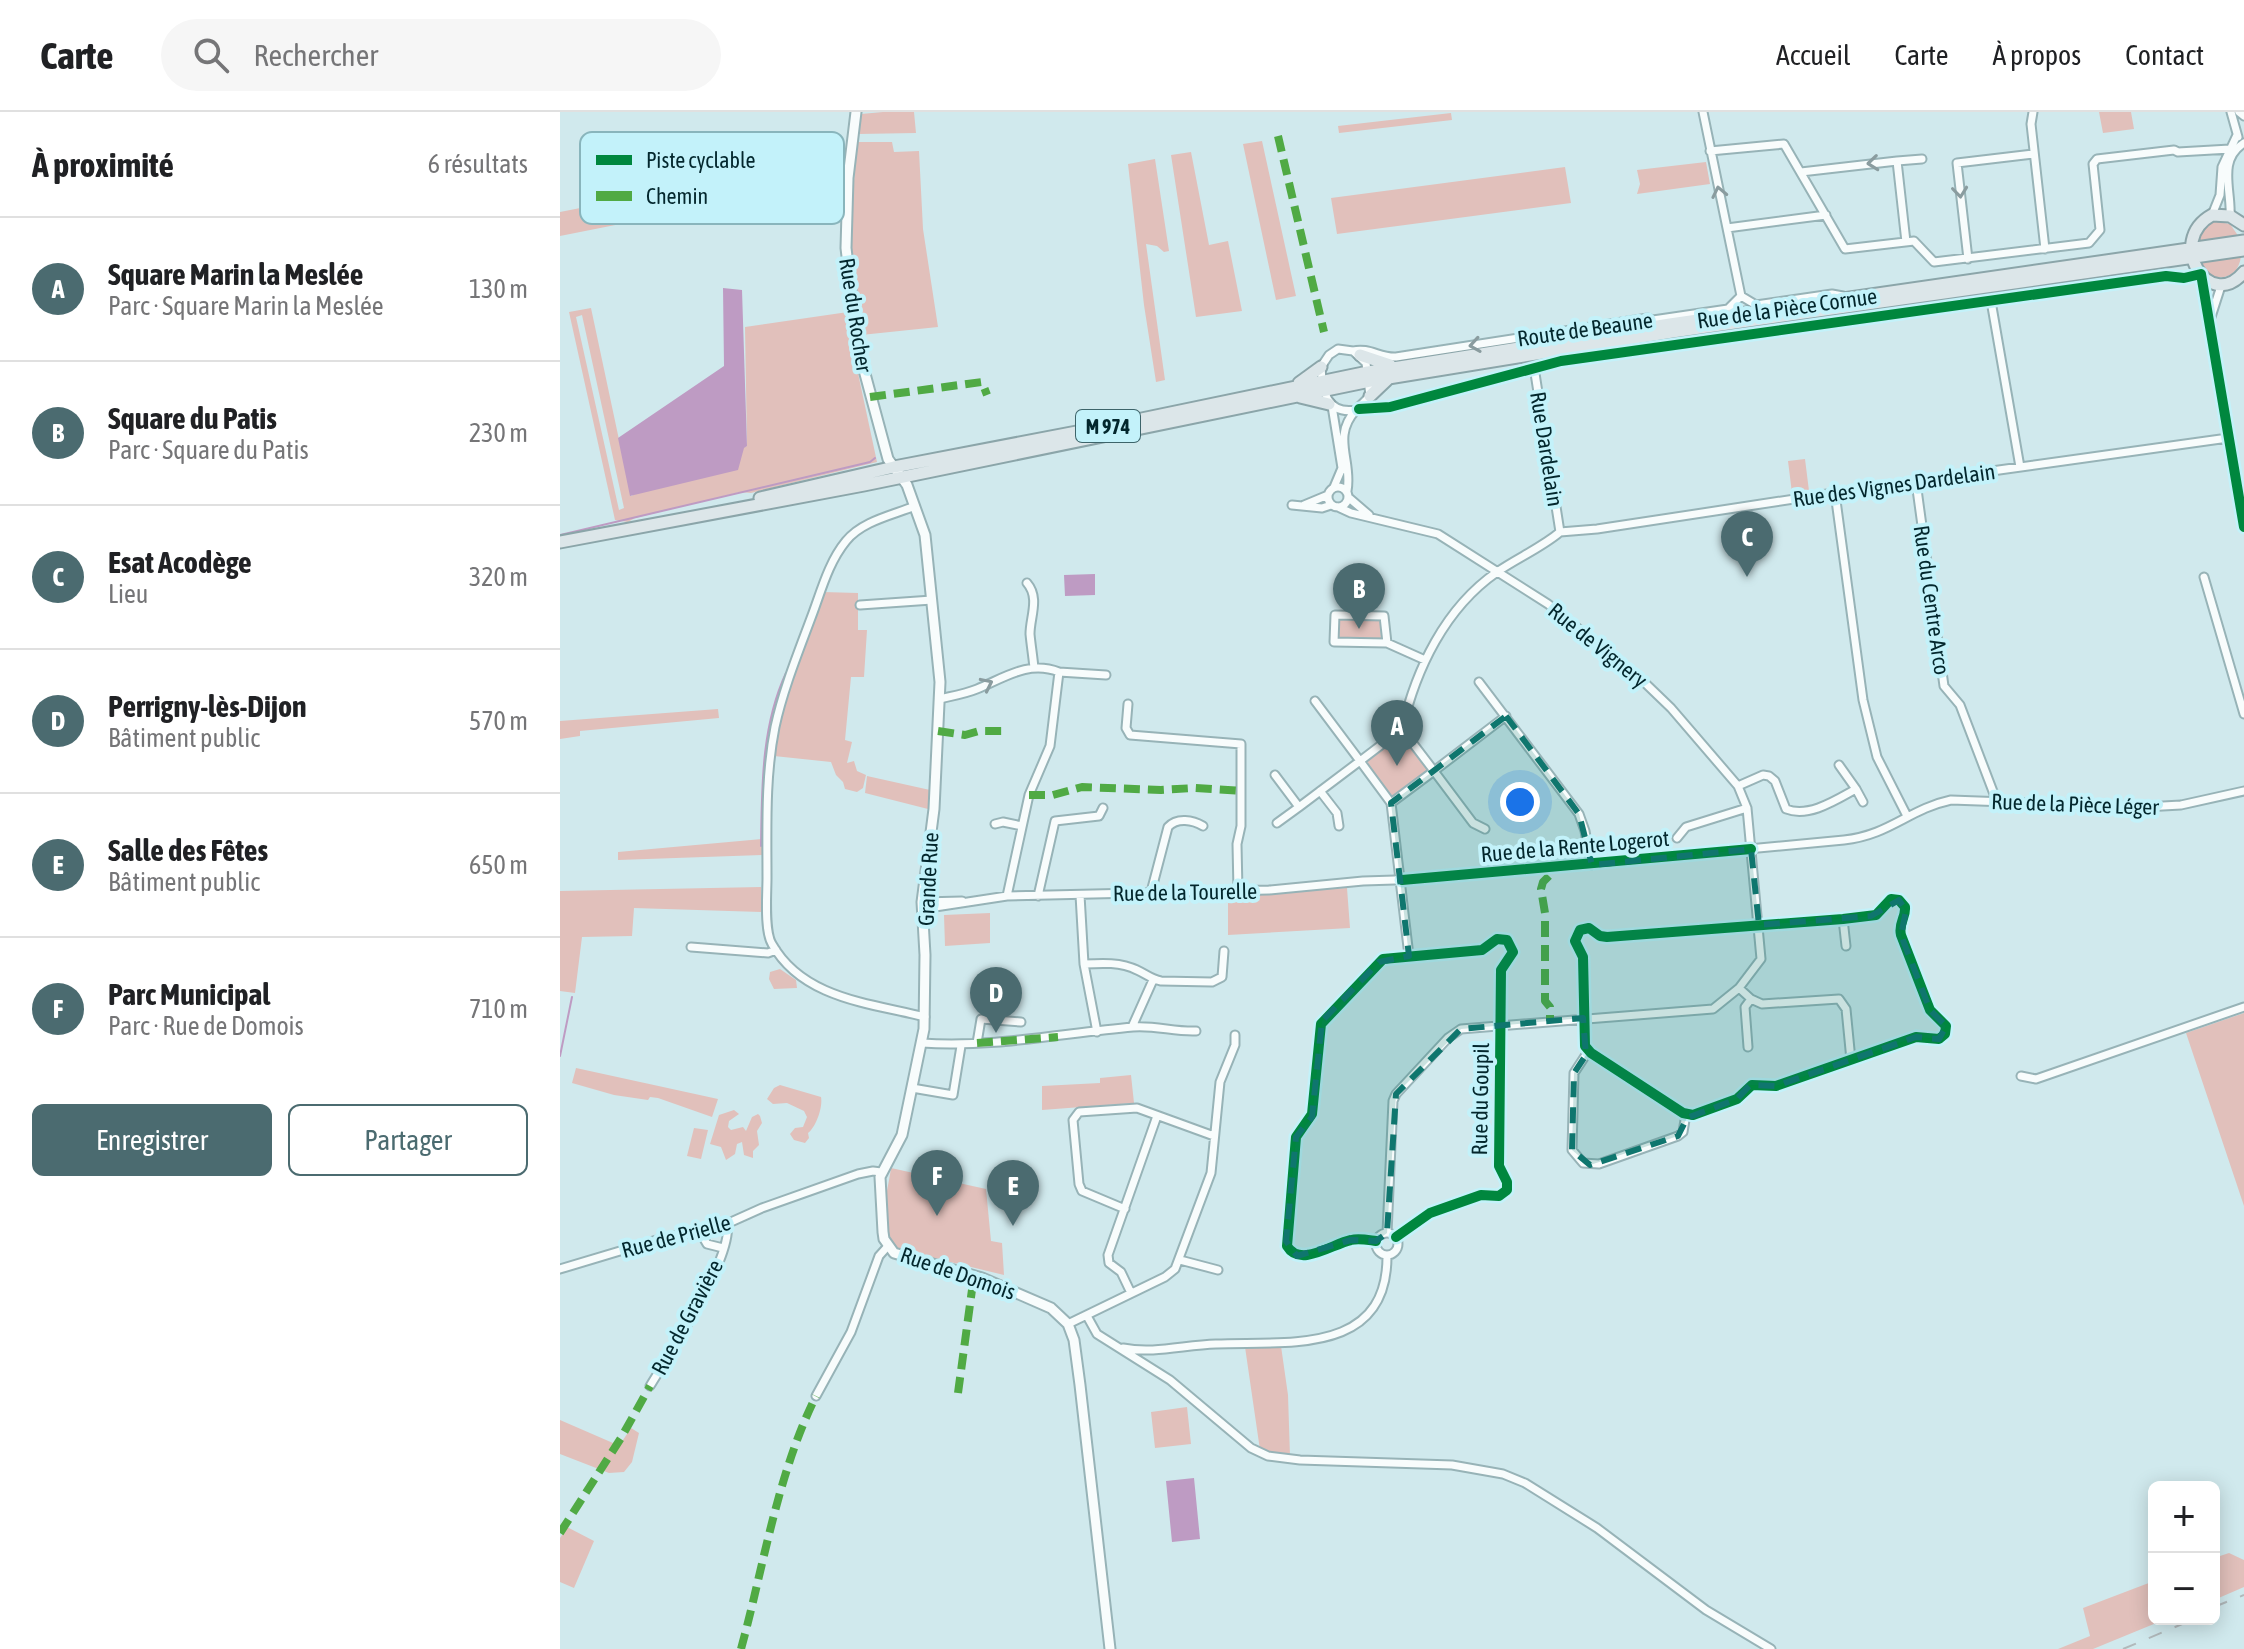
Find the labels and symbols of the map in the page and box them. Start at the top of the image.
legend [580,132,844,224]
text: Piste cyclable [646,147,756,173]
one-way arrow [1866,155,1879,172]
text: Chemin [646,183,708,209]
one-way arrow [1711,186,1728,200]
one-way arrow [1952,186,1969,199]
street label: Rue du Rocher [834,256,878,374]
street label: Rue de la Pièce Cornue [1695,282,1879,334]
street label: Route de Beaune [1516,307,1654,351]
one-way arrow [1468,336,1482,353]
street label: Rue Dardelain [1525,390,1569,508]
road number: M 974 [1076,410,1140,442]
street label: Rue des Vignes Dardelain [1791,458,1997,512]
pin: C [1721,511,1773,577]
street label: Rue du Centre Arco [1909,524,1955,676]
pin: B [1333,563,1385,629]
street label: Rue de Vignery [1543,597,1653,693]
one-way arrow [978,678,993,693]
pin: A [1371,700,1423,766]
your location [1500,782,1540,822]
street label: Rue de la Pièce Léger [1991,788,2160,820]
street label: Rue de la Rente Logerot [1480,825,1670,867]
street label: Grande Rue [913,832,943,926]
street label: Rue de la Tourelle [1113,878,1257,906]
pin: D [970,967,1022,1033]
street label: Rue du Goupil [1466,1042,1494,1156]
pin: F [911,1150,963,1216]
pin: E [987,1160,1039,1226]
street label: Rue de Prielle [619,1209,733,1263]
street label: Rue de Domois [897,1241,1019,1305]
street label: Rue de Gravière [646,1255,728,1379]

